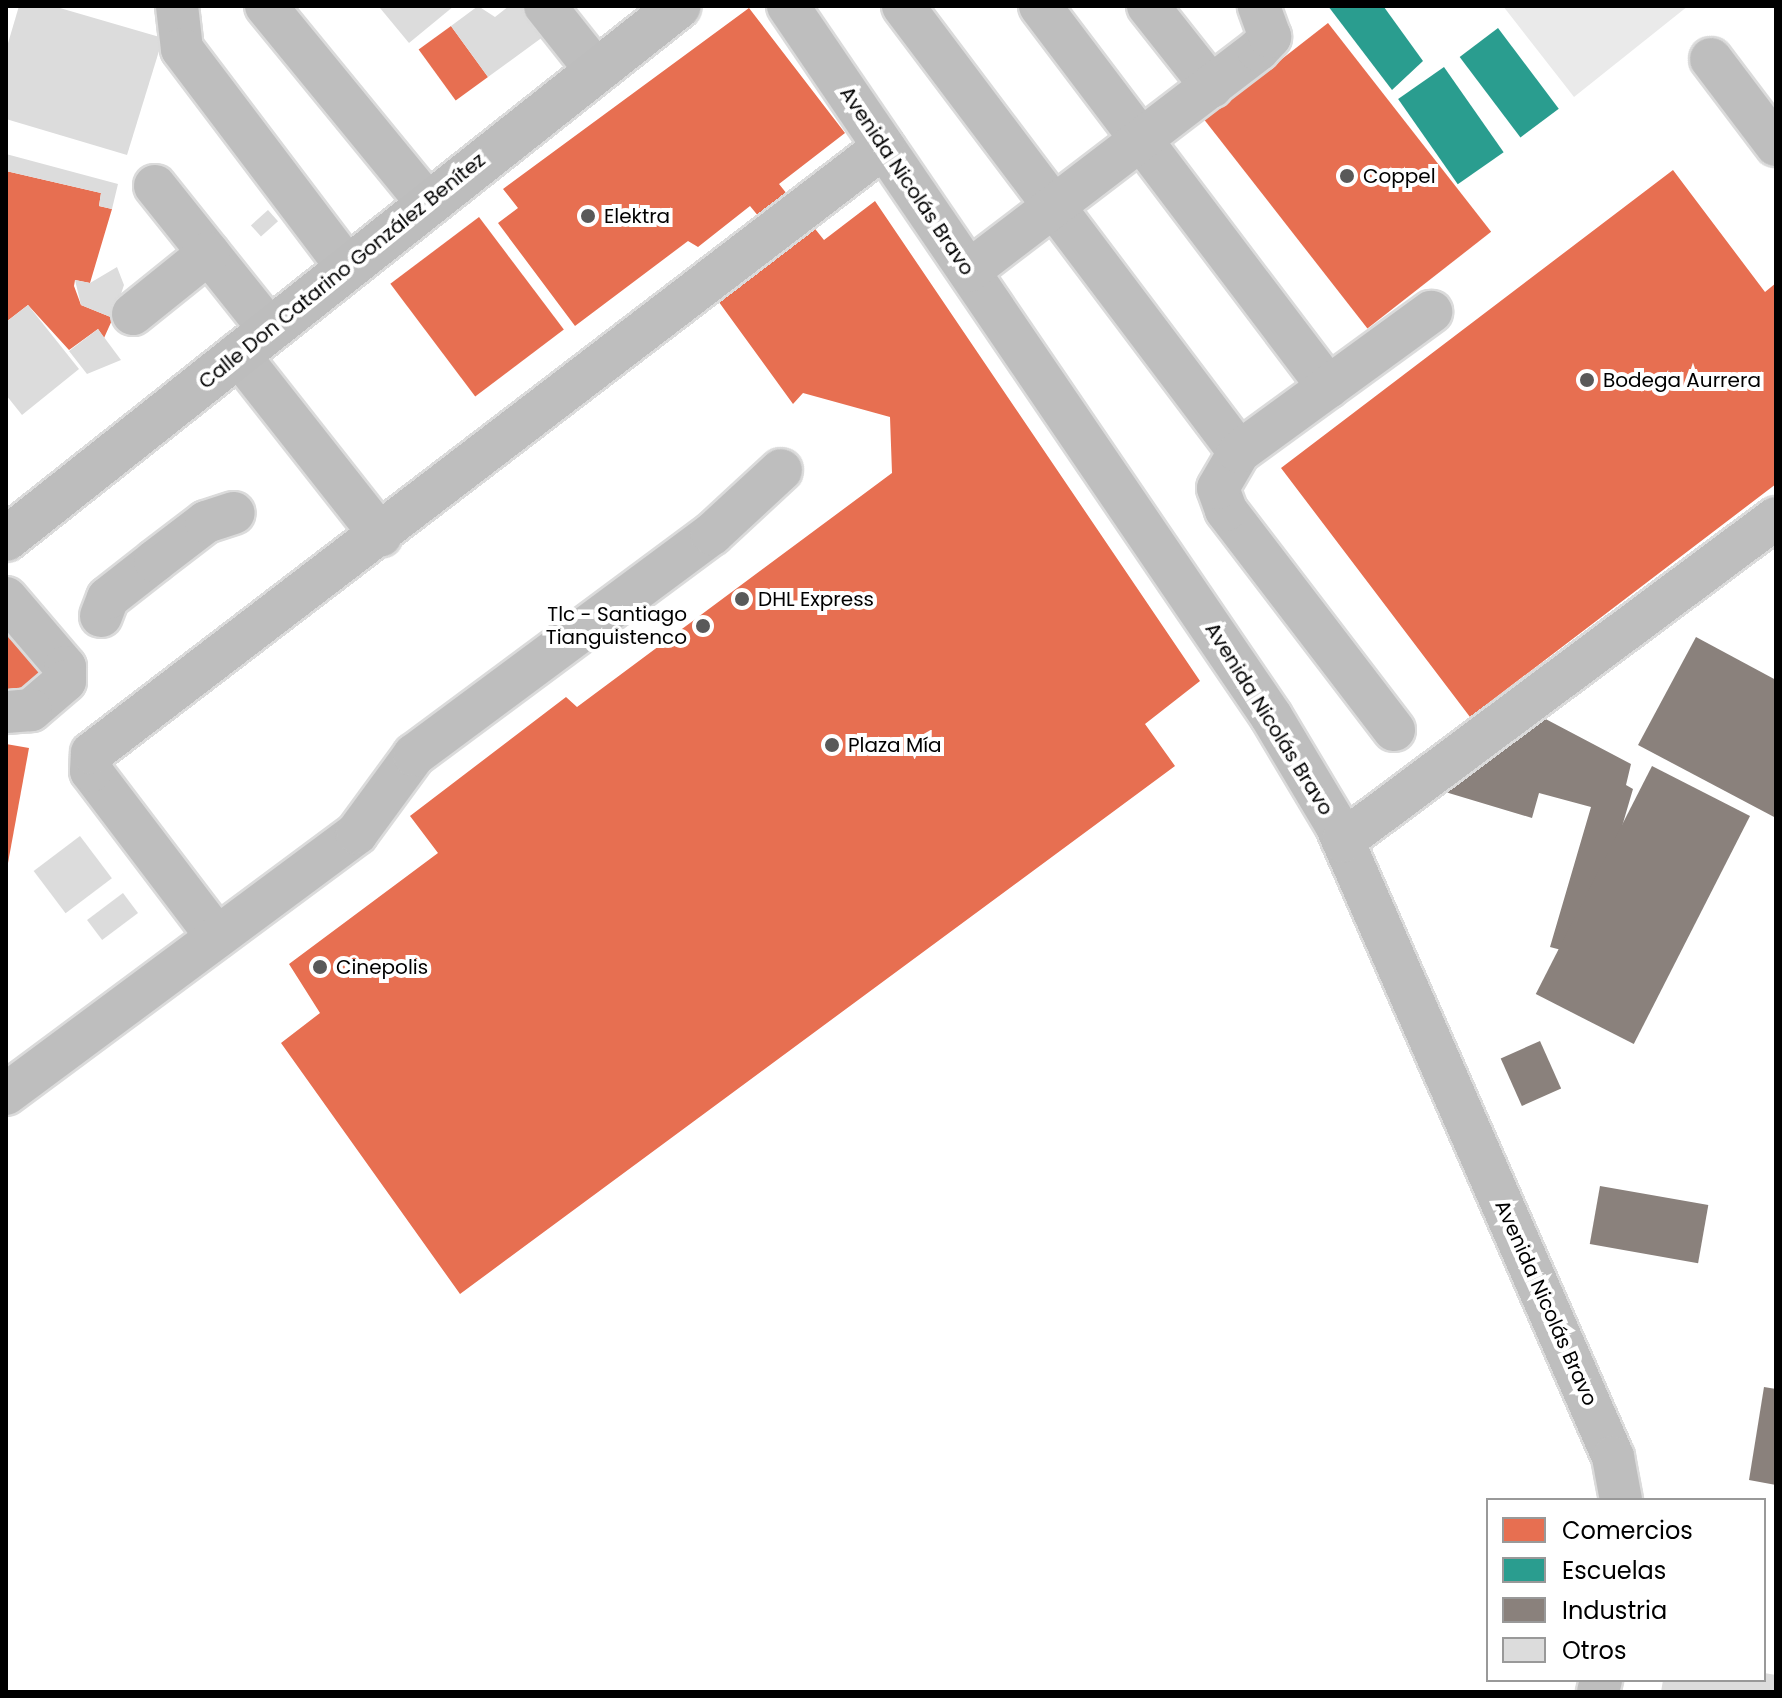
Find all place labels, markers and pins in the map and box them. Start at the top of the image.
place label: Coppel [1363,164,1436,188]
marker: Coppel [1338,167,1356,185]
place label: Elektra [604,204,670,228]
marker: Elektra [579,207,597,225]
place label: Bodega Aurrera [1603,368,1761,392]
marker: Bodega Aurrera [1578,371,1596,389]
place label: DHL Express [758,587,874,611]
marker: DHL Express [733,590,751,608]
place label: Tlc - Santiago Tianguistenco [546,602,687,649]
marker: Tlc - Santiago Tianguistenco [694,617,712,635]
place label: Plaza Mía [848,733,942,757]
marker: Plaza Mía [823,736,841,754]
place label: Cinepolis [336,955,428,979]
marker: Cinepolis [311,958,329,976]

